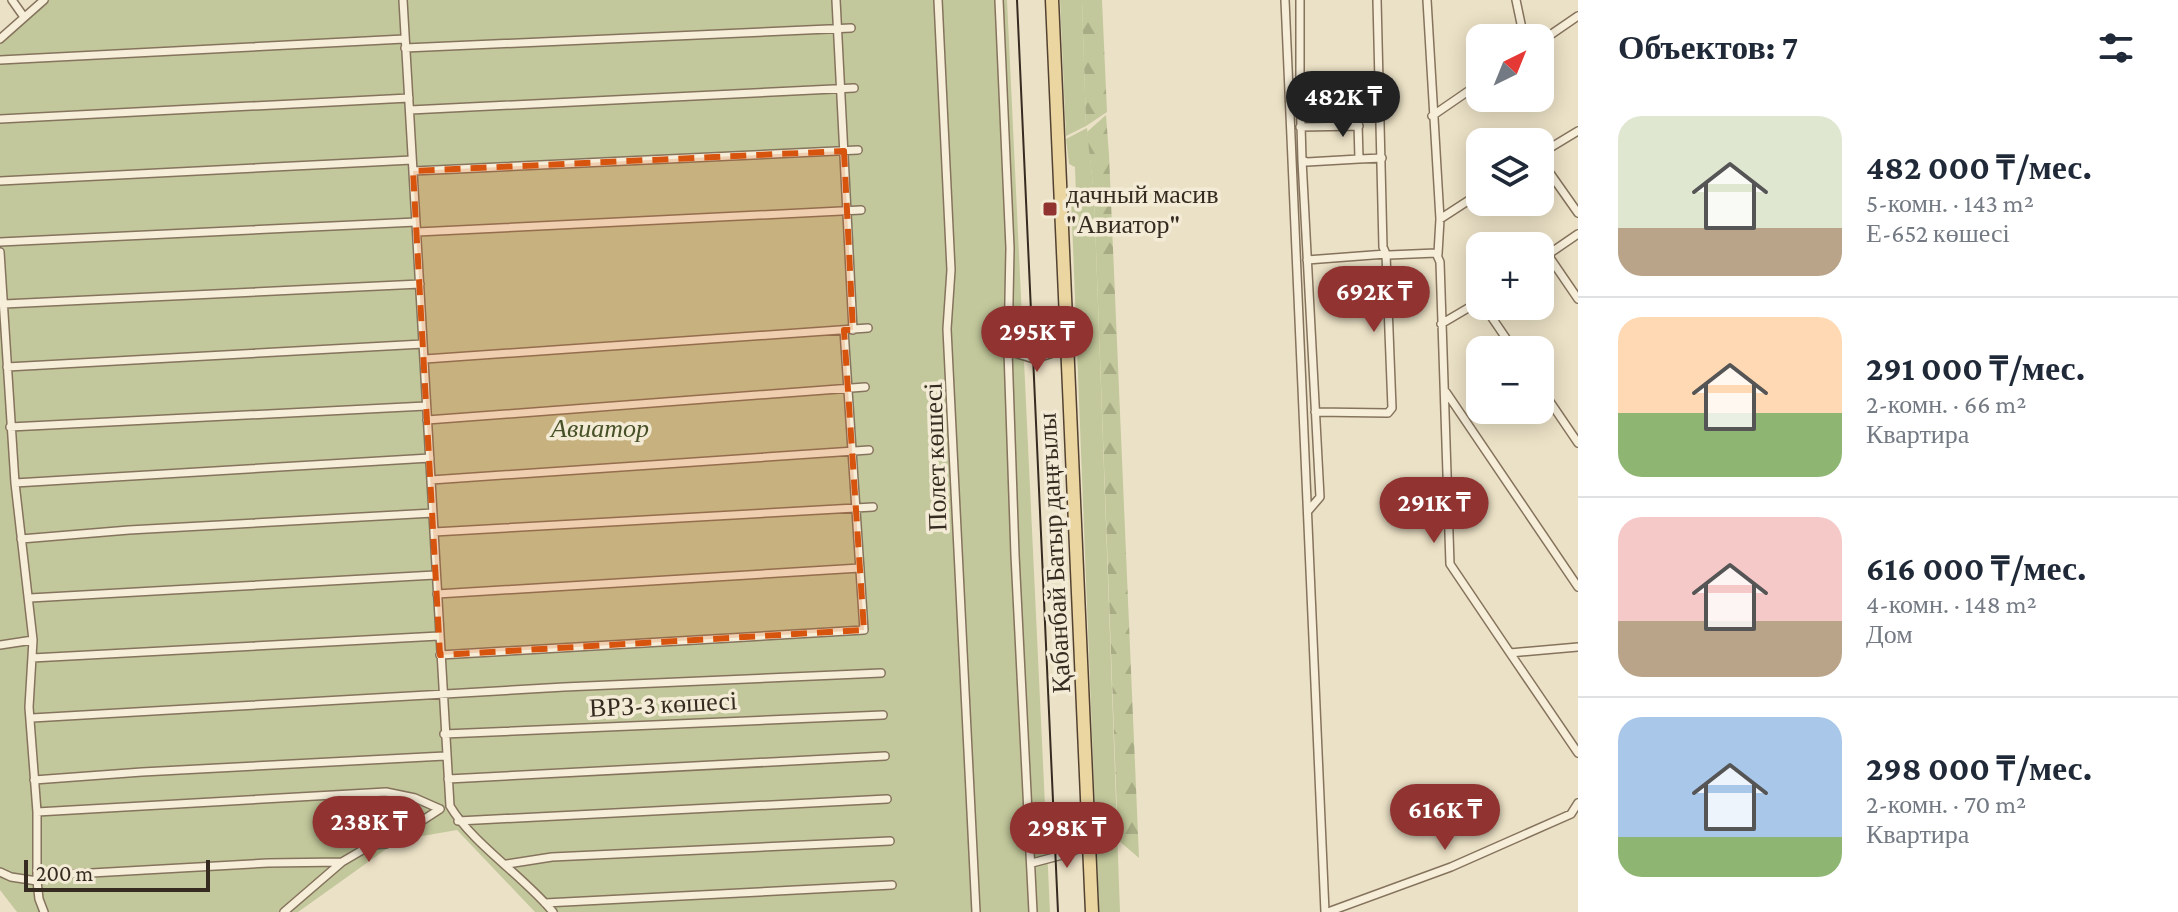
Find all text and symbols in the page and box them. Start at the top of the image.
north arrow [1466,24,1554,112]
map controls [1466,24,1554,424]
icon: filters [2094,26,2138,70]
text: Объектов: 7 [1618,29,1798,66]
pin: 482K ₸ [1278,71,1408,139]
text: 482K ₸ [1304,82,1382,111]
button: layers [1466,128,1554,216]
icon: home [1682,148,1778,244]
text: 482 000 ₸/мес. [1866,149,2092,186]
place label: дачный масив "Авиатор" [1066,180,1219,239]
text: 5-комн. · 143 m² [1866,189,2034,218]
marker: дачный масив "Авиатор" [1041,200,1059,218]
text: Е-652 көшесі [1866,219,2010,248]
button: + [1466,232,1554,320]
pin: 692K ₸ [1309,266,1439,334]
text: 692K ₸ [1336,277,1412,306]
pin: 295K ₸ [972,306,1102,374]
text: 295K ₸ [999,317,1075,346]
button: − [1466,336,1554,424]
icon: home [1682,349,1778,445]
text: 291 000 ₸/мес. [1866,350,2085,387]
street label: Полет көшесі [918,382,953,532]
text: 2-комн. · 66 m² [1866,390,2026,419]
street label: Қабанбай Батыр даңғылы [1033,412,1076,694]
park label: Авиатор [549,414,649,443]
text: Квартира [1866,420,1969,449]
pin: 291K ₸ [1369,477,1499,545]
text: 291K ₸ [1398,488,1470,517]
icon: home [1682,549,1778,645]
text: 616 000 ₸/мес. [1866,550,2086,587]
text: 4-комн. · 148 m² [1866,590,2037,619]
text: Дом [1866,620,1913,649]
street label: ВРЗ-3 көшесі [588,686,738,723]
icon: home [1682,749,1778,845]
text: 298 000 ₸/мес. [1866,750,2092,787]
pin: 616K ₸ [1380,784,1510,852]
text: 2-комн. · 70 m² [1866,790,2026,819]
text: 616K ₸ [1408,795,1482,824]
pin: 238K ₸ [304,796,434,864]
pin: 298K ₸ [1002,802,1132,870]
text: 238K ₸ [331,807,407,836]
text: 298K ₸ [1028,813,1106,842]
text: Квартира [1866,820,1969,849]
scale bar [24,856,210,892]
text: 200 m [36,861,93,886]

